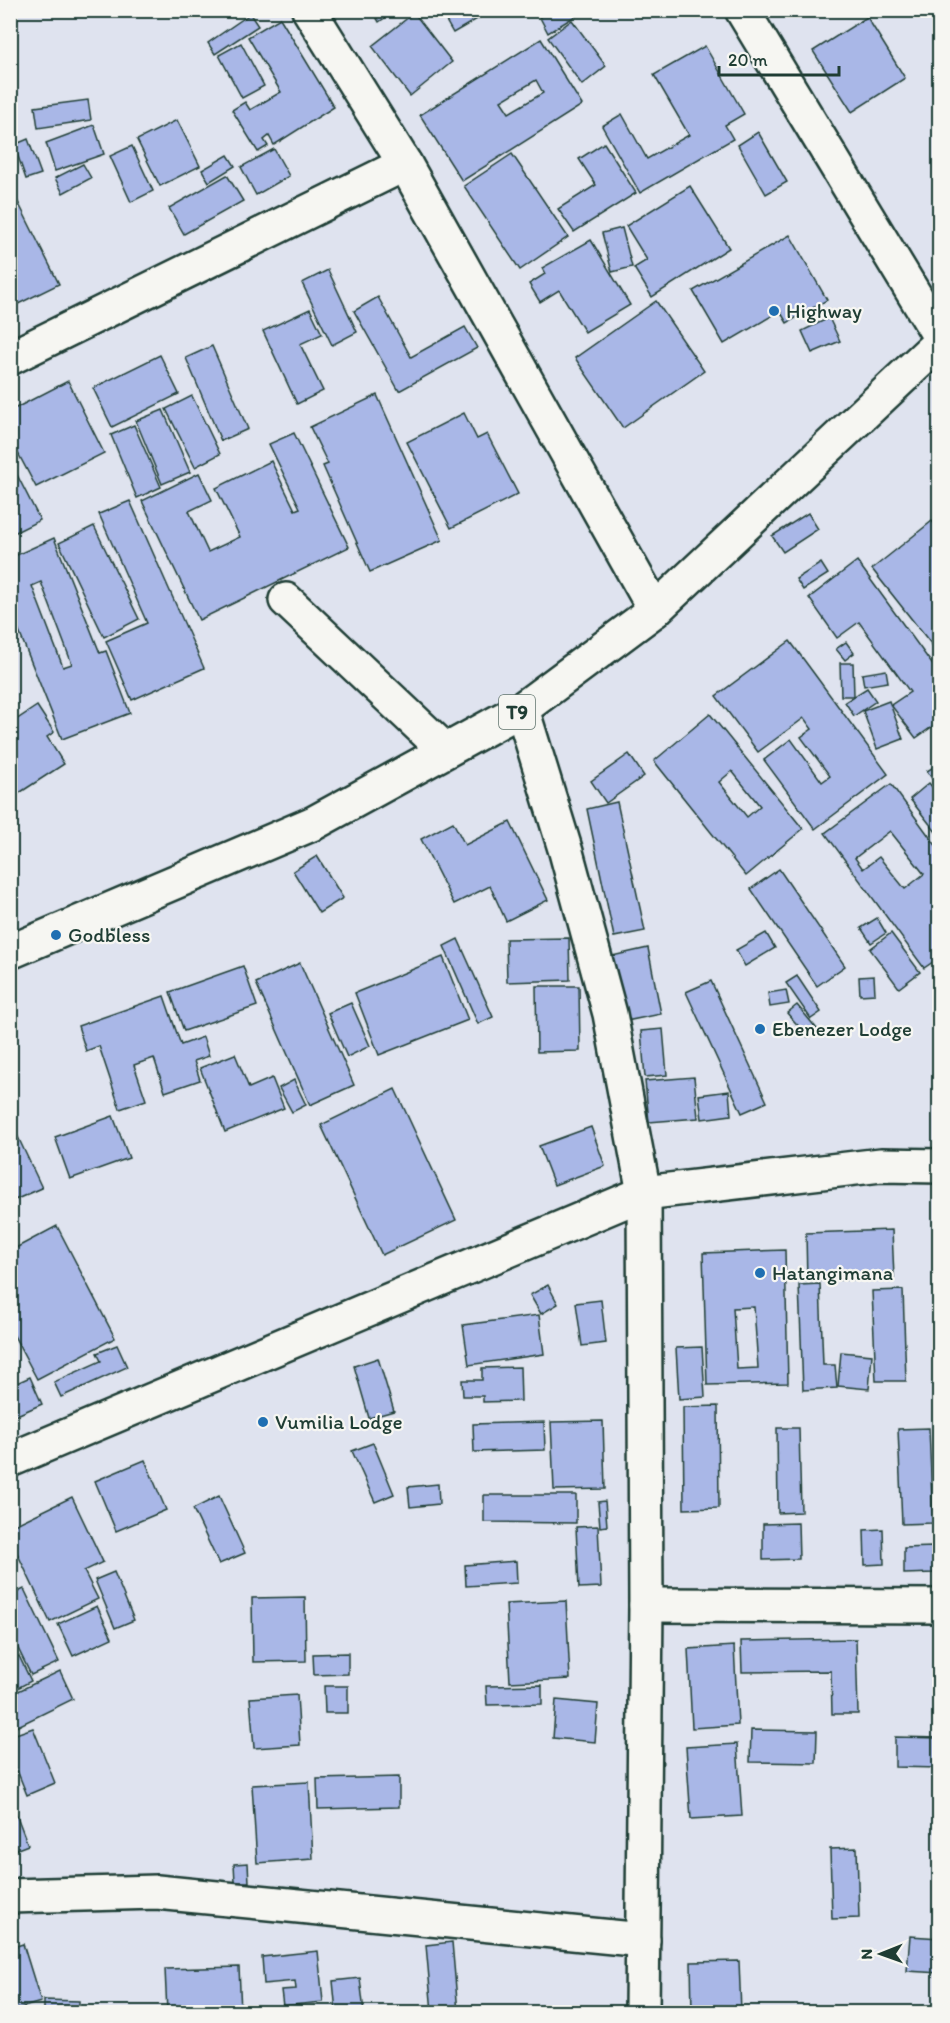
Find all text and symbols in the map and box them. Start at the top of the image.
scale bar [719,39,839,77]
text: 20 m [728,49,768,71]
place label: Highway [786,298,862,323]
marker: Highway [767,304,781,318]
road number: T9 [499,695,535,729]
place label: Godbless [68,922,150,947]
marker: Godbless [49,928,63,942]
place label: Ebenezer Lodge [772,1016,912,1041]
marker: Ebenezer Lodge [753,1022,767,1036]
place label: Hatangimana [772,1260,893,1285]
marker: Hatangimana [753,1266,767,1280]
place label: Vumilia Lodge [275,1409,403,1434]
marker: Vumilia Lodge [256,1415,270,1429]
north arrow [851,1924,911,1984]
text: N [857,1949,876,1960]

